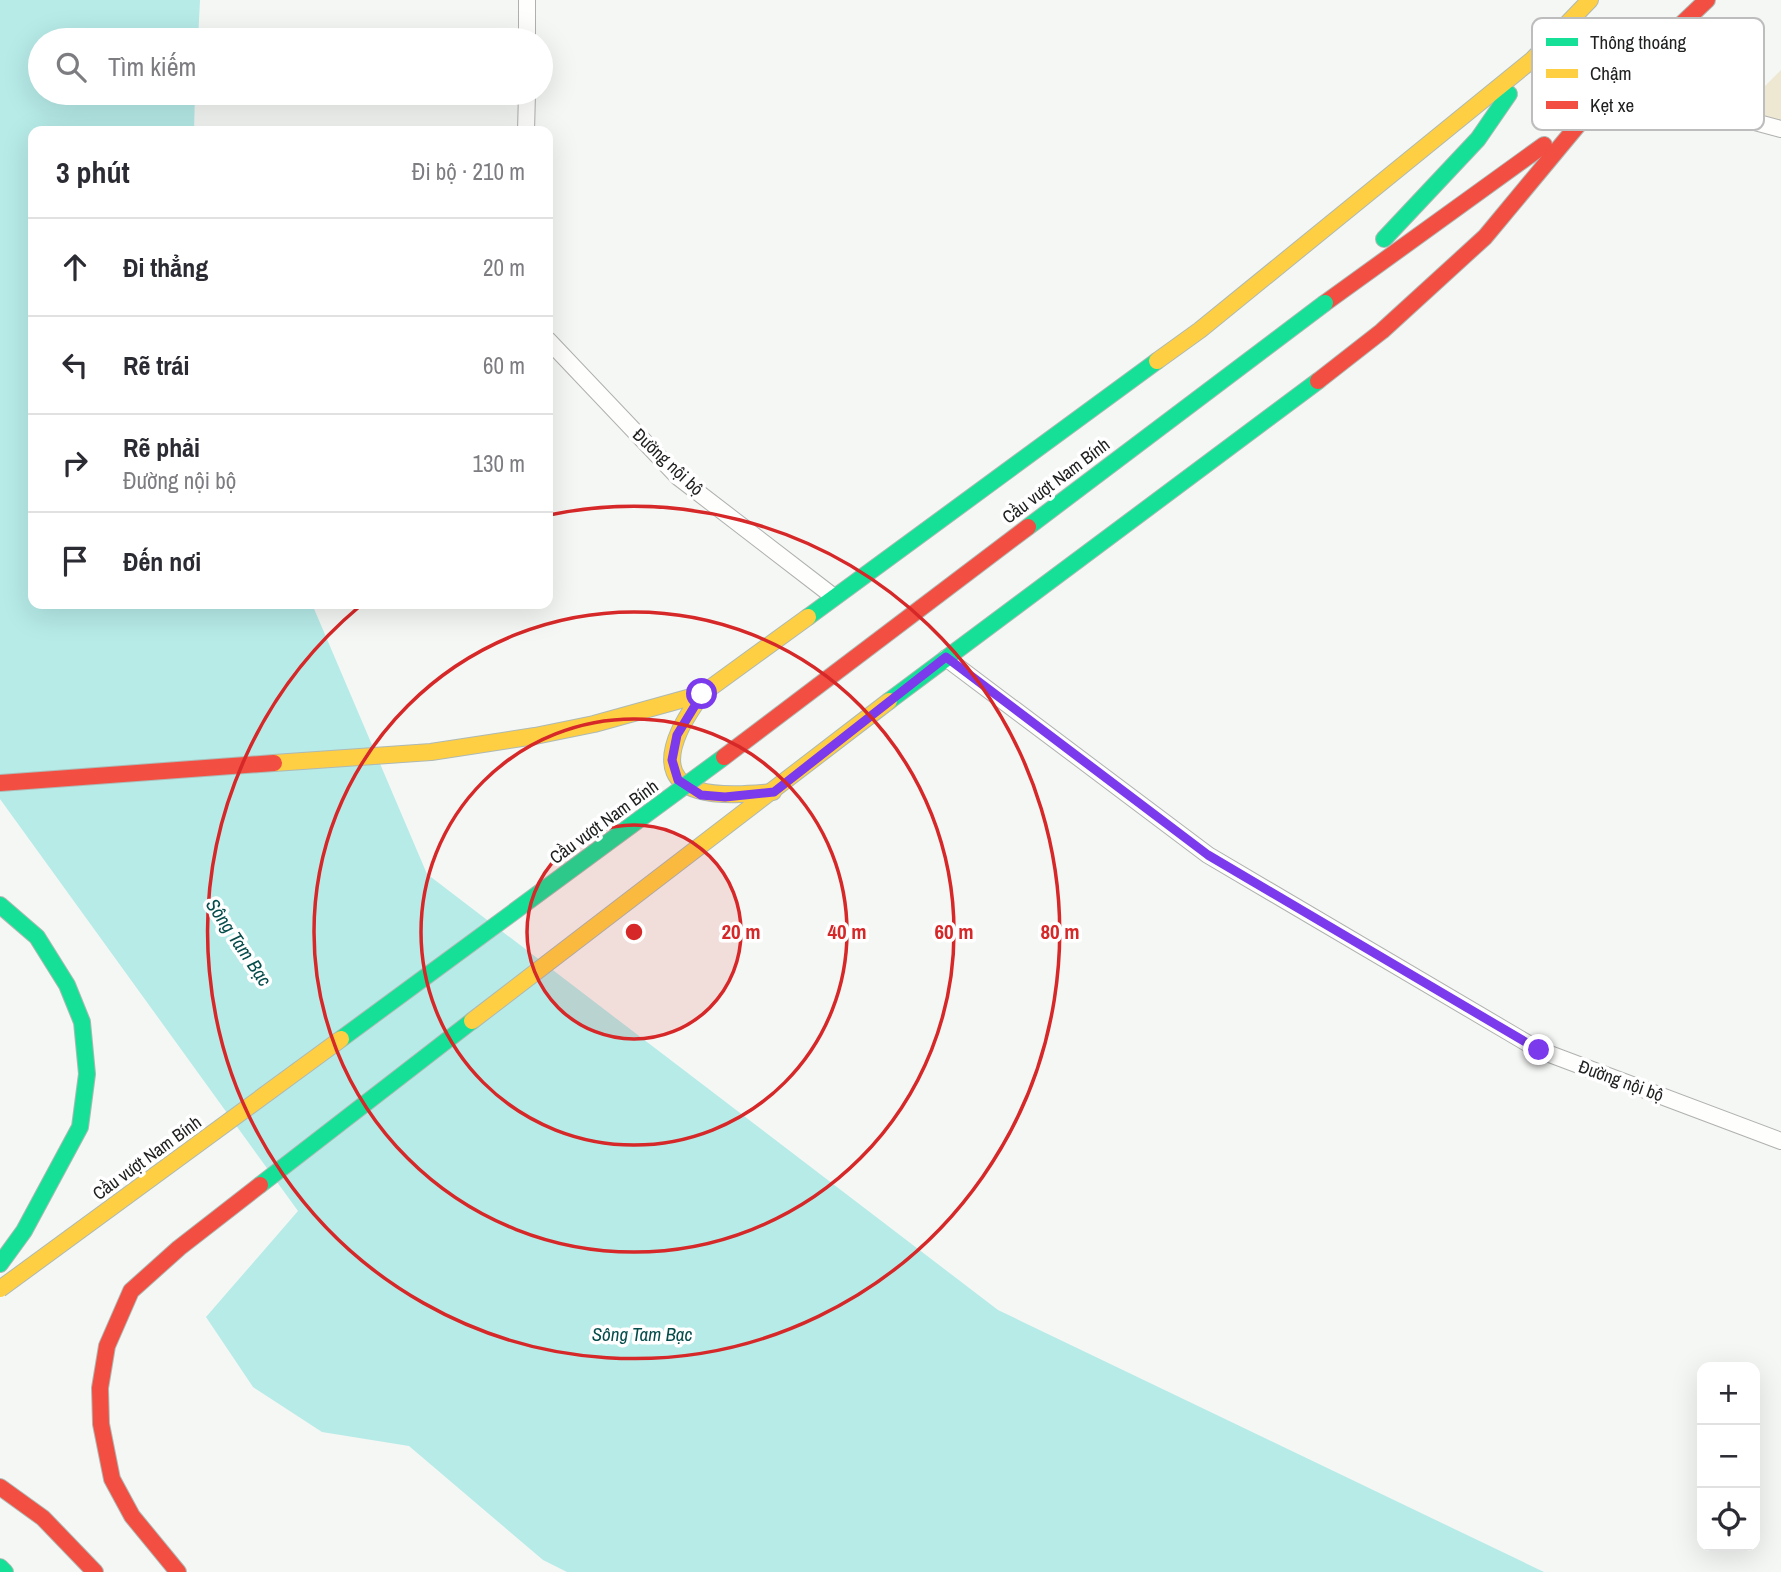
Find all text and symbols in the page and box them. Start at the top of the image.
legend [1532,18,1764,130]
search box [28,28,553,105]
text: Thông thoáng [1590,29,1686,55]
icon: search [52,48,90,86]
text: Tìm kiếm [108,49,196,84]
text: Chậm [1590,60,1632,86]
text: Kẹt xe [1590,92,1634,118]
text: 3 phút [56,152,130,192]
text: Đi bộ · 210 m [412,156,525,187]
icon: ahead [56,248,94,286]
text: Đi thẳng [123,250,208,285]
text: 20 m [483,252,525,283]
icon: left [56,346,94,384]
text: Rẽ trái [123,348,189,383]
text: 60 m [483,350,525,381]
street label: Đường nội bộ [627,422,709,501]
text: Rẽ phải [123,430,200,465]
street label: Cầu vượt Nam Bính [997,432,1115,529]
icon: right [56,444,94,482]
text: 130 m [473,448,525,479]
text: Đường nội bộ [123,465,236,496]
icon: arrive [56,542,94,580]
text: Đến nơi [123,544,201,579]
route start [686,678,717,709]
street label: Cầu vượt Nam Bính [544,774,663,870]
water label: Sông Tam Bạc [200,893,278,991]
text: 20 m [721,917,761,946]
text: 40 m [827,917,867,946]
text: 60 m [934,917,974,946]
text: 80 m [1040,917,1080,946]
centre of rings [622,920,646,944]
route end [1523,1034,1554,1065]
street label: Đường nội bộ [1575,1054,1667,1107]
street label: Cầu vượt Nam Bính [87,1110,206,1206]
water label: Sông Tam Bạc [592,1321,693,1347]
map controls [1697,1362,1760,1551]
button: + [1697,1362,1760,1425]
button: − [1697,1425,1760,1488]
button: locate [1697,1488,1760,1551]

